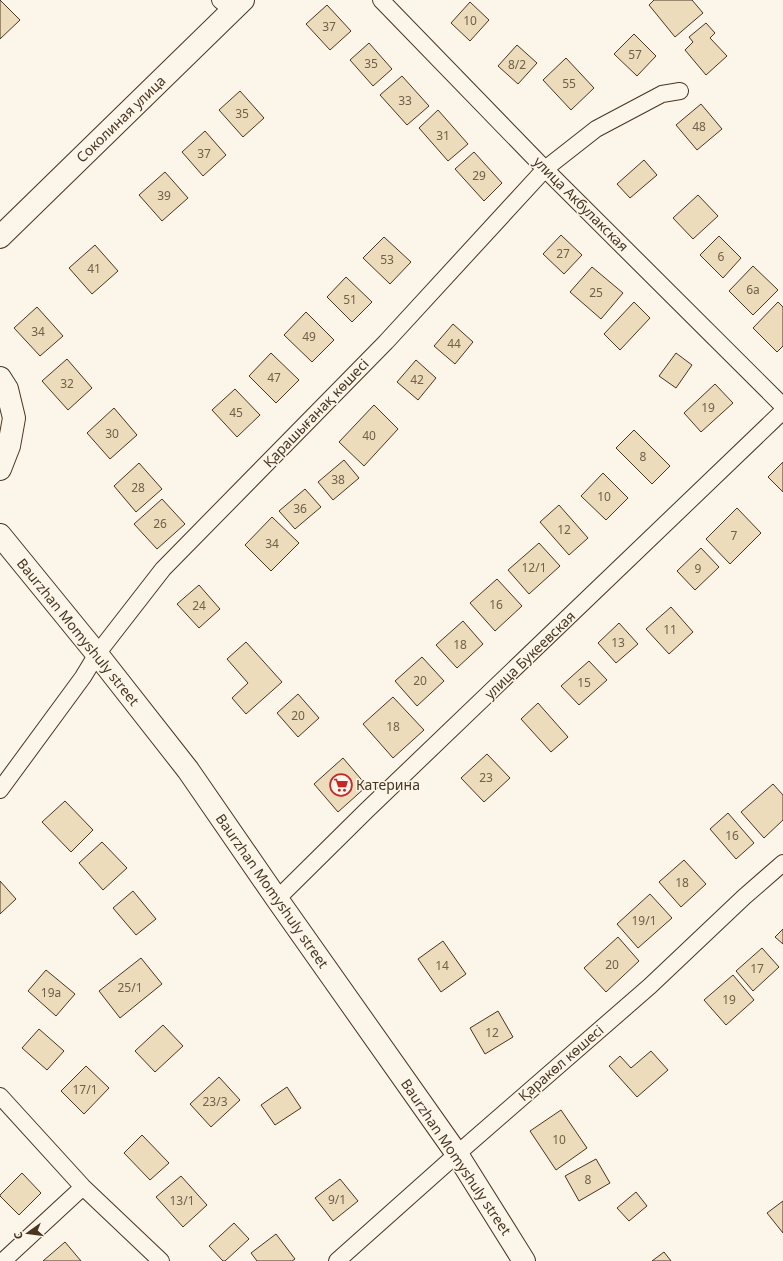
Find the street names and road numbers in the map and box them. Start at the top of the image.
street label: Соколиная улица [72,71,169,166]
street label: улица Акбулакская [530,152,633,255]
street label: Қарашығанақ көшесі [259,354,373,471]
street label: Baurzhan Momyshuly street [13,554,144,709]
street label: улица Букеевская [480,606,579,703]
street label: Baurzhan Momyshuly street [212,810,333,972]
street label: Қаракөл көшесі [514,1020,607,1105]
street label: Baurzhan Momyshuly street [397,1075,516,1239]

